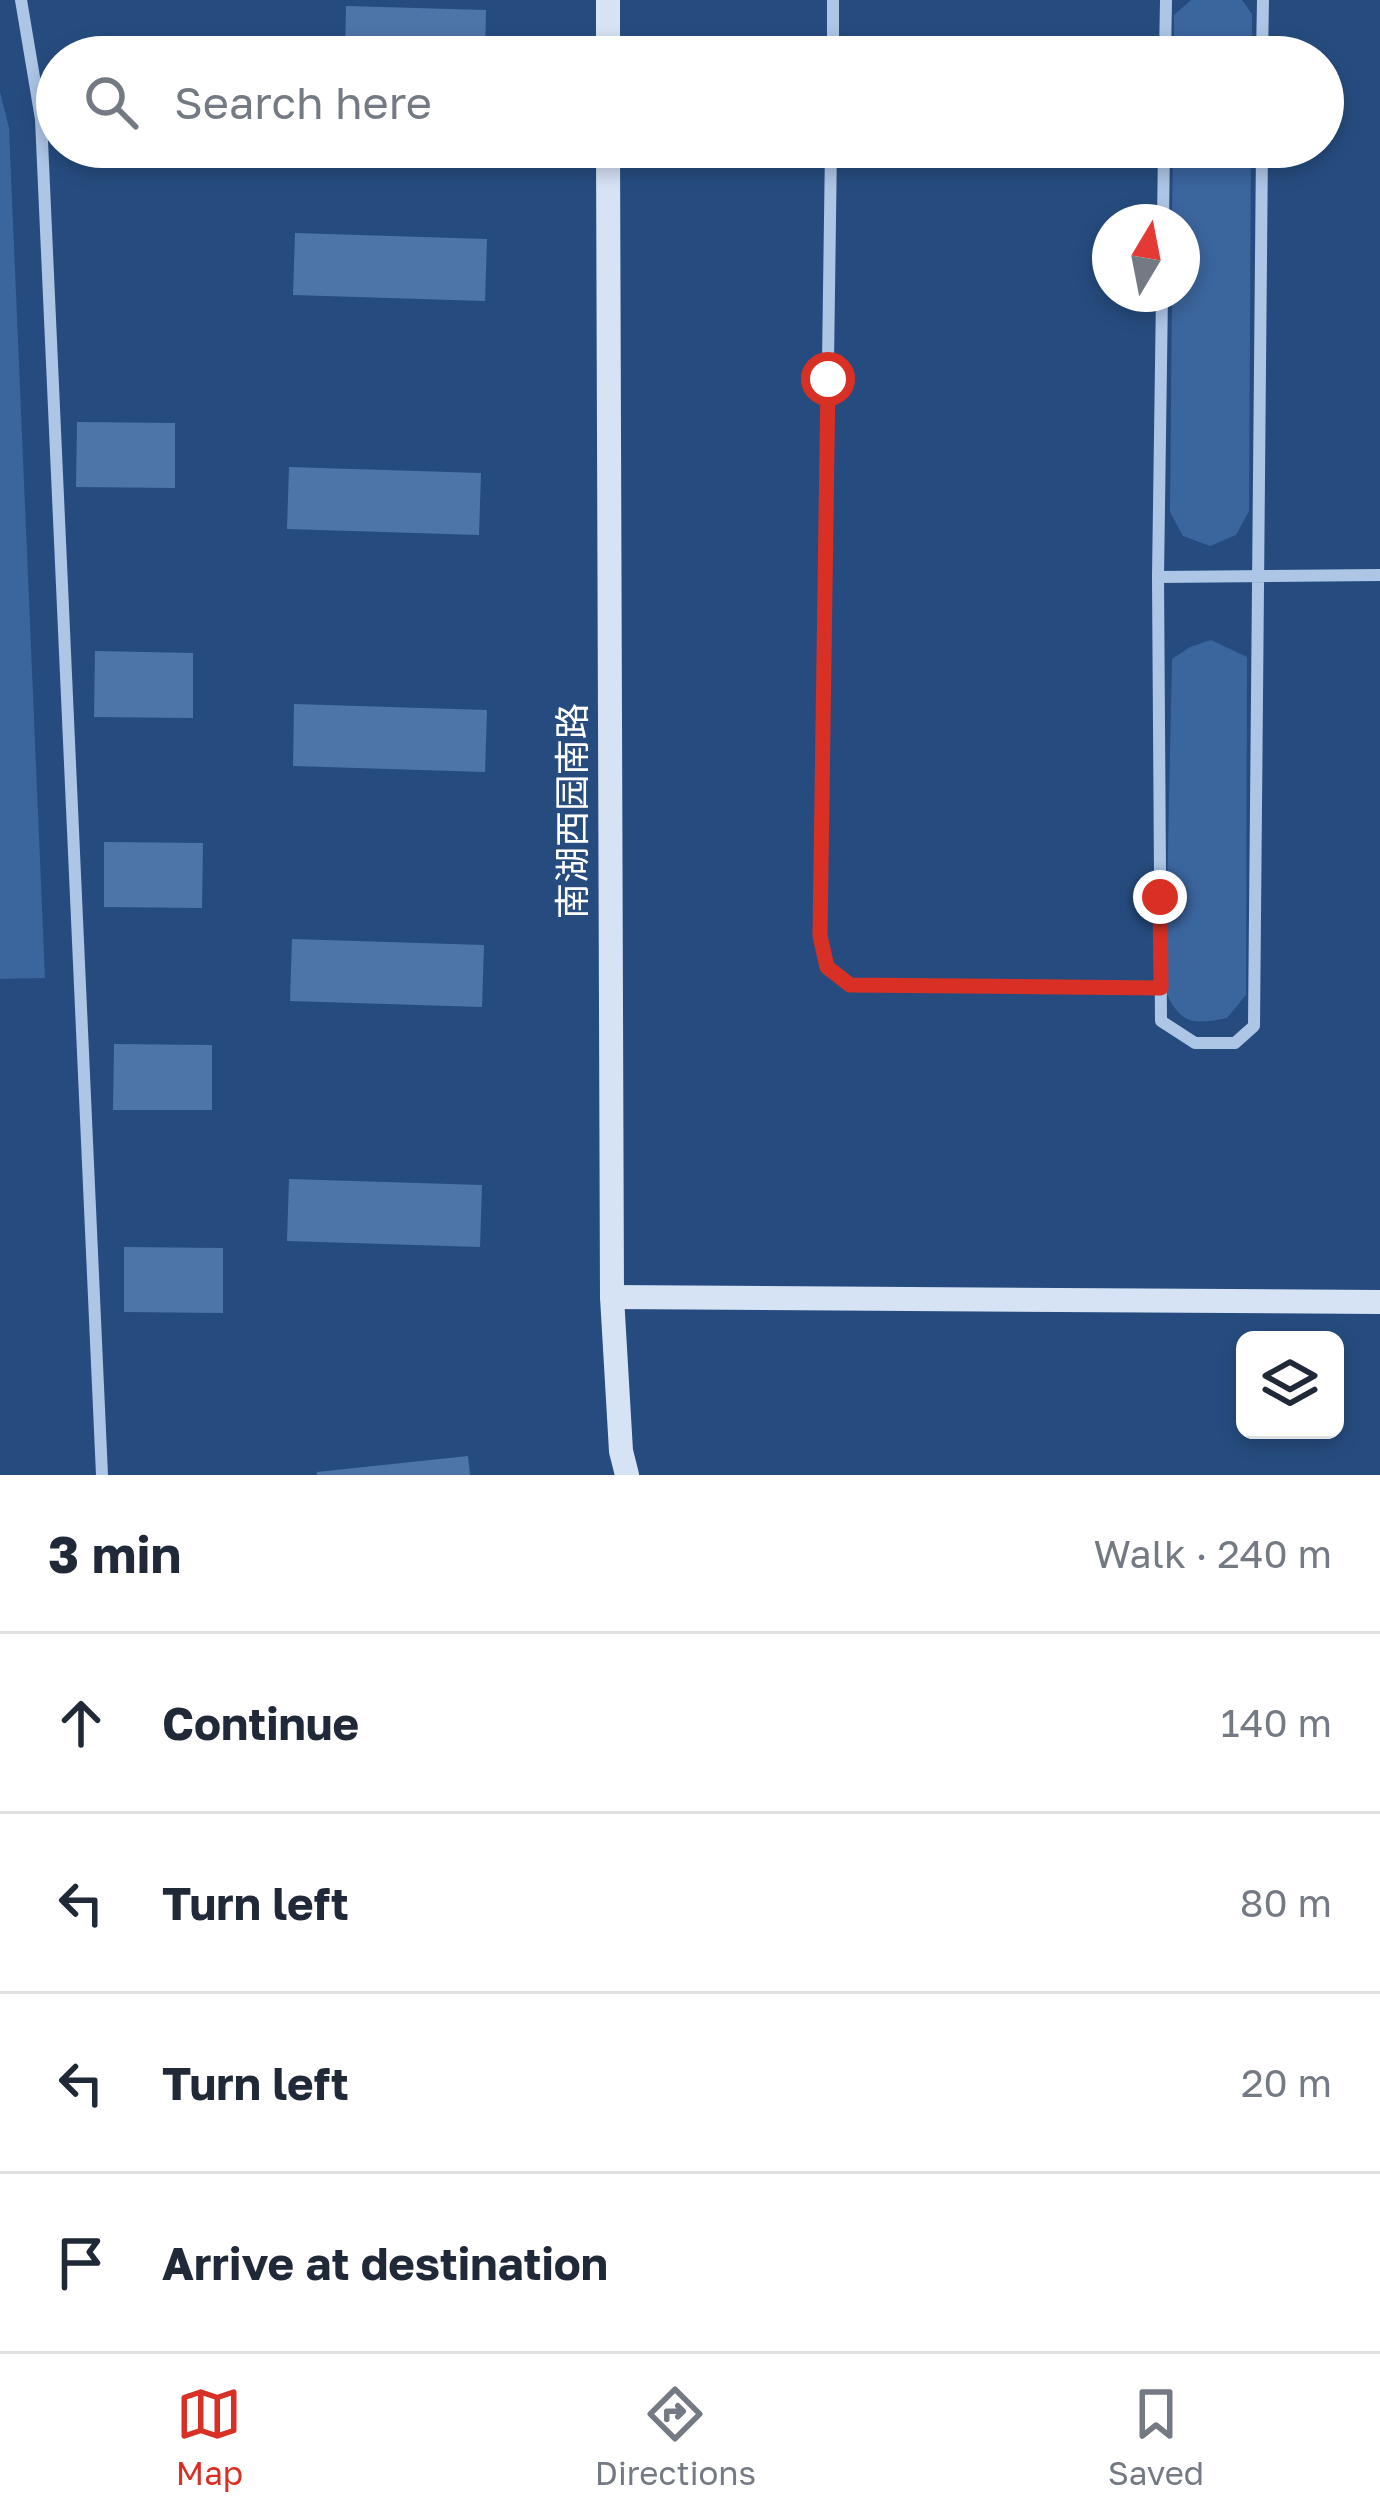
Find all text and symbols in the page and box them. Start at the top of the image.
search box [36,36,1344,168]
icon: search [78,69,144,135]
text: Search here [174,75,432,129]
north arrow [1092,204,1200,312]
route start [801,352,855,406]
street label: 南湖西园南路 [550,703,593,919]
route end [1133,870,1187,924]
map controls [1236,1331,1344,1439]
button: layers [1236,1331,1344,1439]
text: 3 min [48,1523,181,1584]
text: Walk · 240 m [1094,1530,1332,1577]
icon: ahead [48,1690,114,1756]
text: Continue [162,1696,359,1750]
text: 140 m [1221,1699,1332,1746]
icon: left [48,1870,114,1936]
text: Turn left [162,1876,349,1930]
text: 80 m [1240,1879,1332,1926]
icon: left [48,2050,114,2116]
text: Turn left [162,2056,349,2110]
text: 20 m [1241,2059,1332,2106]
icon: arrive [48,2230,114,2296]
text: Arrive at destination [162,2236,608,2290]
tab: Map [176,2381,243,2492]
tab: Directions [595,2381,756,2492]
tab: Saved [1108,2381,1204,2492]

